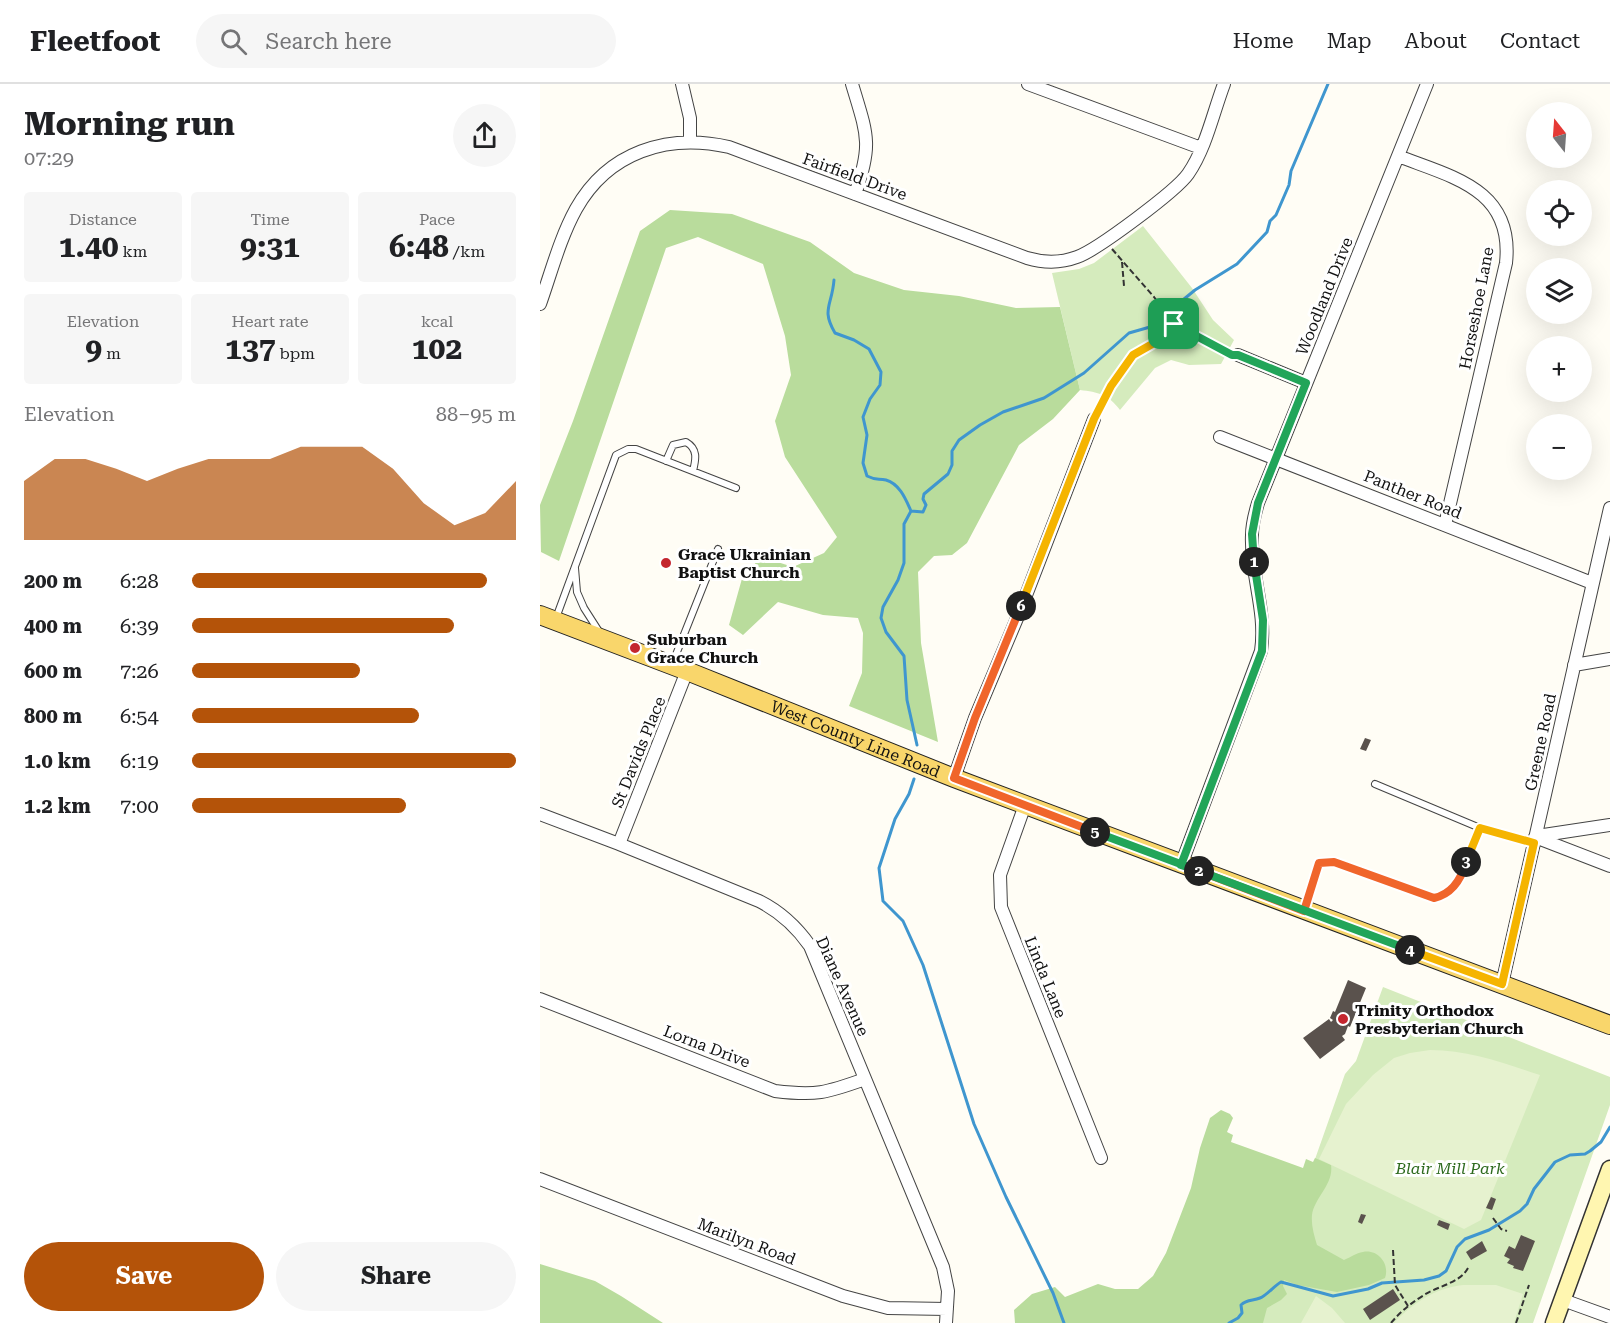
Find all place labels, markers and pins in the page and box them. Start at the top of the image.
pin [1148,298,1199,349]
place label: Grace Ukrainian Baptist Church [678,545,811,582]
pin: 1 [1239,547,1269,577]
marker: Grace Ukrainian Baptist Church [659,556,673,570]
pin: 6 [1006,591,1036,621]
place label: Suburban Grace Church [647,630,758,667]
marker: Suburban Grace Church [628,641,642,655]
pin: 5 [1080,817,1110,847]
pin: 3 [1451,847,1481,877]
pin: 2 [1184,856,1214,886]
pin: 4 [1395,935,1425,965]
place label: Trinity Orthodox Presbyterian Church [1355,1001,1524,1038]
marker: Trinity Orthodox Presbyterian Church [1336,1012,1350,1026]

